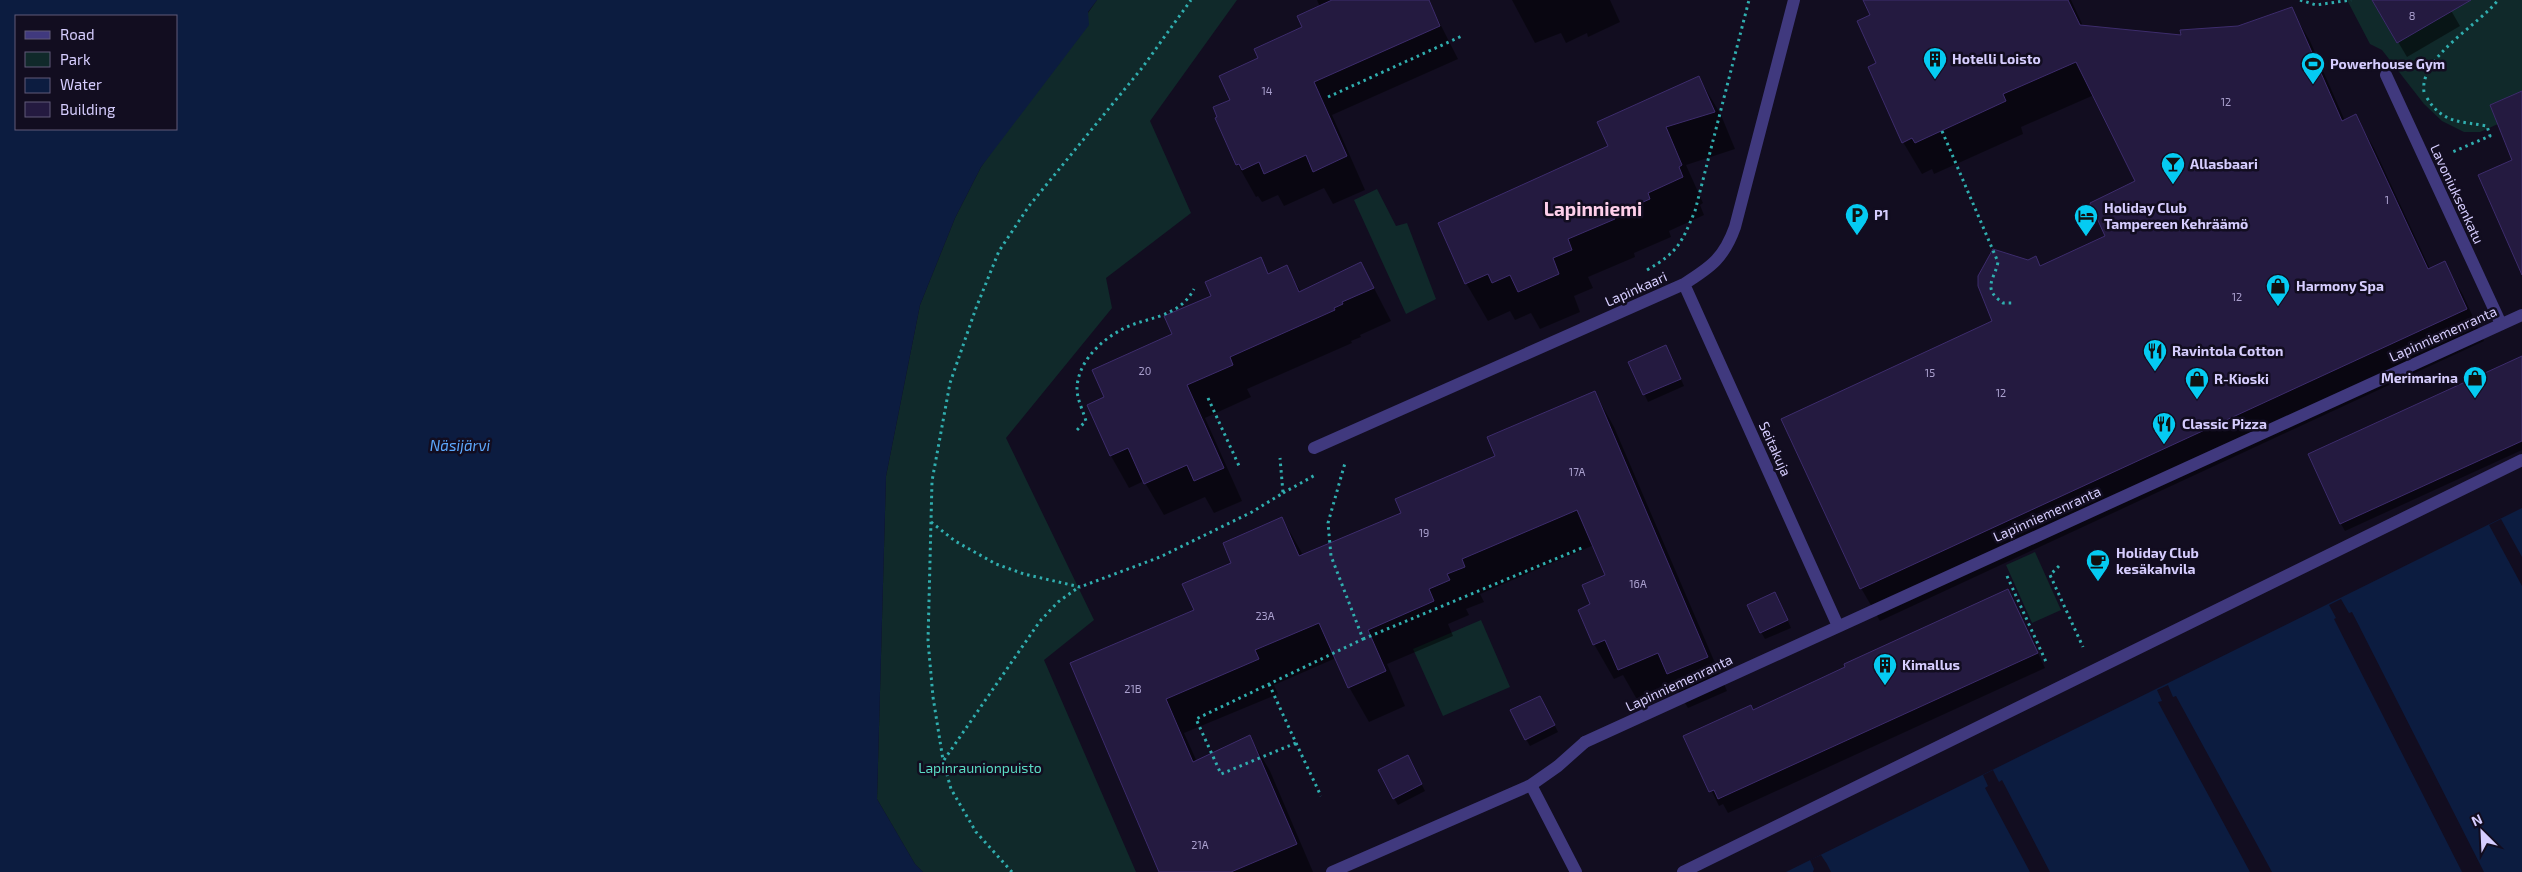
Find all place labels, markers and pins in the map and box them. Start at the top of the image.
building icon: Hotelli Loisto [1922,46,1948,80]
place label: Hotelli Loisto [1952,50,2041,67]
sports icon: Powerhouse Gym [2300,51,2326,85]
place label: Powerhouse Gym [2330,55,2445,72]
bar icon: Allasbaari [2160,151,2186,185]
place label: Allasbaari [2190,155,2258,172]
place label: Holiday Club Tampereen Kehräämö [2104,199,2248,232]
parking icon: P1 [1844,202,1870,236]
hotel icon: Holiday Club Tampereen Kehräämö [2073,203,2099,237]
place label: P1 [1874,206,1889,223]
shop icon: Harmony Spa [2265,273,2291,307]
place label: Harmony Spa [2296,277,2384,294]
restaurant icon: Ravintola Cotton [2142,338,2168,372]
place label: Ravintola Cotton [2172,342,2283,359]
shop icon: Merimarina [2462,365,2488,399]
shop icon: R-Kioski [2184,366,2210,400]
place label: Merimarina [2381,369,2458,386]
place label: R-Kioski [2214,370,2269,387]
restaurant icon: Classic Pizza [2151,411,2177,445]
place label: Classic Pizza [2182,415,2267,432]
place label: Holiday Club kesäkahvila [2116,544,2199,577]
cafe icon: Holiday Club kesäkahvila [2085,548,2111,582]
building icon: Kimallus [1872,652,1898,686]
place label: Kimallus [1902,656,1960,673]

